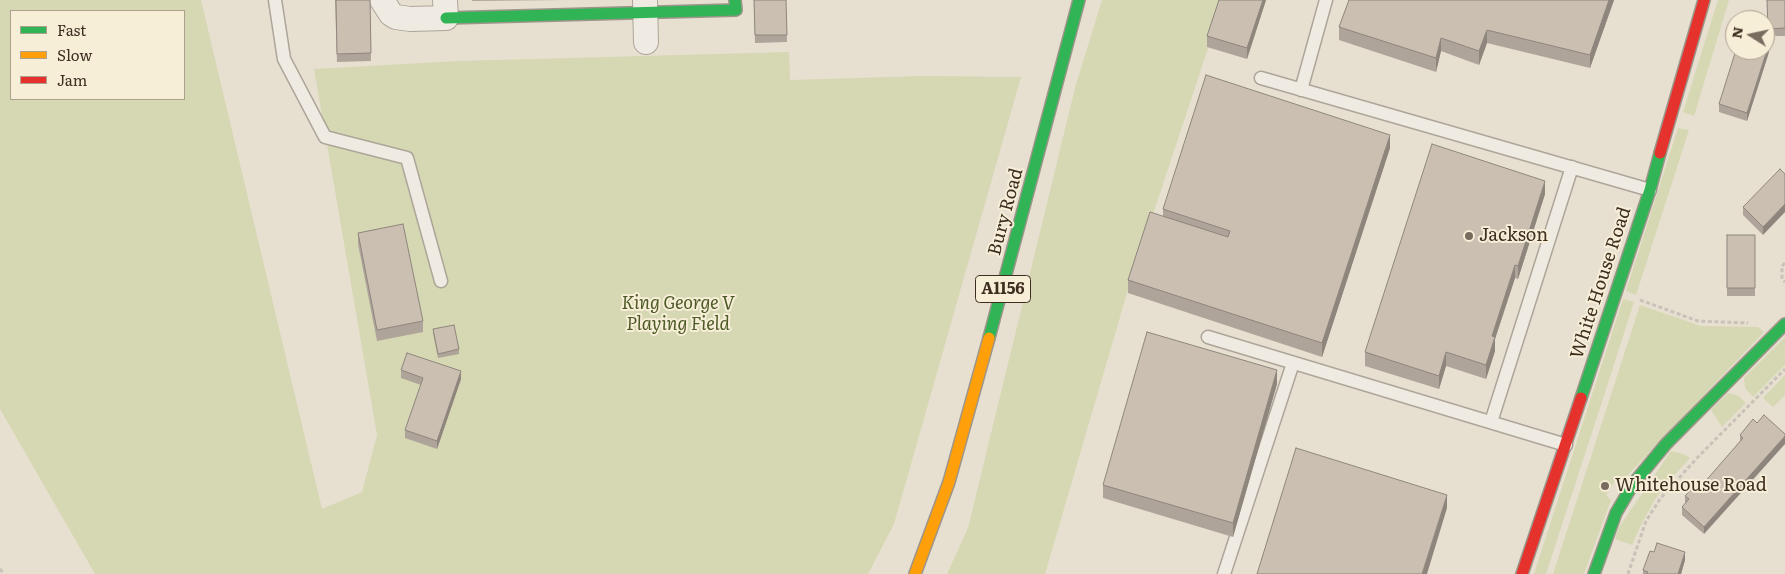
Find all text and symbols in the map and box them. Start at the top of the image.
legend [10,10,185,100]
north arrow [1725,10,1775,60]
text: Fast [57,18,86,41]
text: N [1725,25,1747,40]
text: Slow [57,43,92,66]
text: Jam [57,68,87,91]
street label: Bury Road [984,166,1028,258]
street label: White House Road [1566,204,1636,362]
place label: Jackson [1479,225,1548,247]
marker: Jackson [1463,230,1475,242]
road number: A1156 [976,276,1030,302]
park label: King George V Playing Field [622,293,734,336]
place label: Whitehouse Road [1615,475,1767,497]
marker: Whitehouse Road [1599,480,1611,492]

